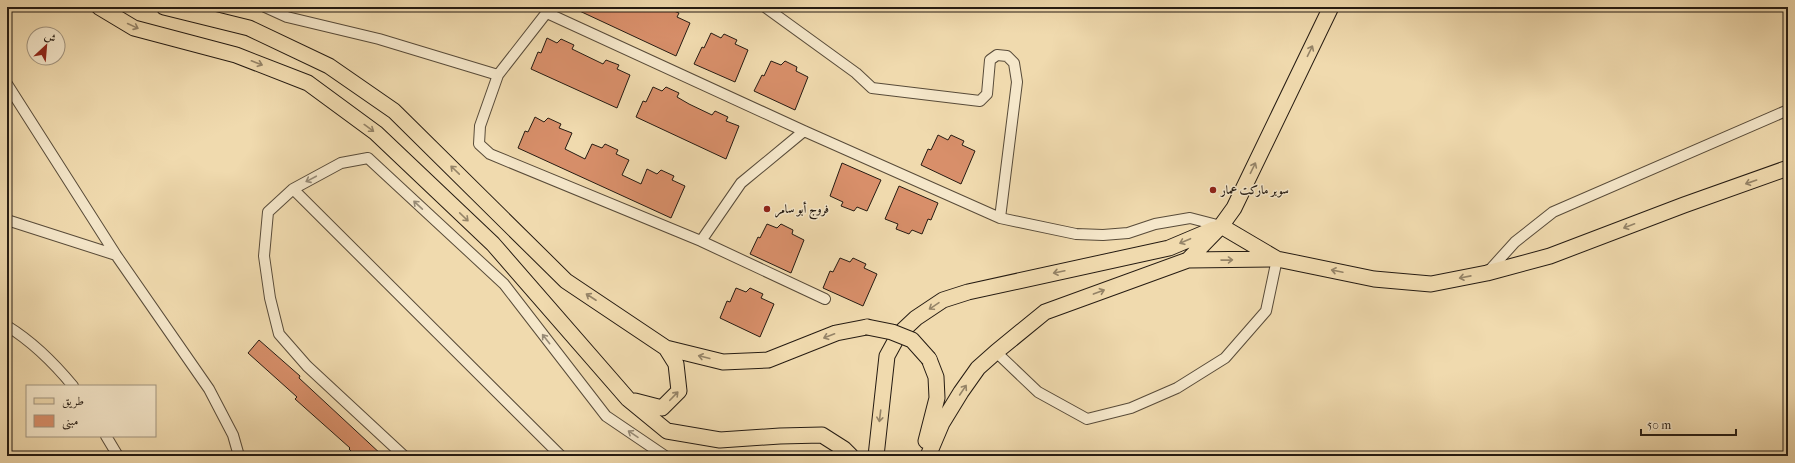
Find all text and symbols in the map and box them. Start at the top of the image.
one-way arrow [127,23,139,31]
north arrow [26,26,66,66]
text: ش [42,29,58,46]
one-way arrow [1307,45,1314,57]
one-way arrow [251,60,263,68]
one-way arrow [363,124,374,132]
one-way arrow [1250,162,1257,174]
one-way arrow [450,165,460,175]
one-way arrow [305,176,317,183]
one-way arrow [1746,178,1758,186]
place label: سوبر ماركت عمار [1219,183,1289,198]
marker: سوبر ماركت عمار [1208,185,1218,195]
one-way arrow [413,200,423,210]
place label: فروج أبو سامر [775,201,829,220]
marker: فروج أبو سامر [762,204,772,214]
one-way arrow [459,212,469,222]
one-way arrow [1624,222,1636,230]
one-way arrow [1179,238,1191,246]
one-way arrow [1220,256,1233,263]
one-way arrow [1331,266,1344,274]
one-way arrow [1052,268,1065,276]
one-way arrow [1459,274,1472,282]
one-way arrow [1093,288,1105,296]
one-way arrow [585,293,596,302]
one-way arrow [929,302,940,310]
one-way arrow [824,332,836,340]
one-way arrow [542,334,550,345]
one-way arrow [698,353,711,360]
legend [26,385,156,437]
one-way arrow [958,385,967,396]
one-way arrow [669,391,679,401]
text: طريق [62,394,84,409]
one-way arrow [876,409,884,422]
scale bar [1641,411,1736,437]
text: مبنى [62,414,78,430]
text: 50 m [1647,418,1671,432]
one-way arrow [628,430,639,438]

